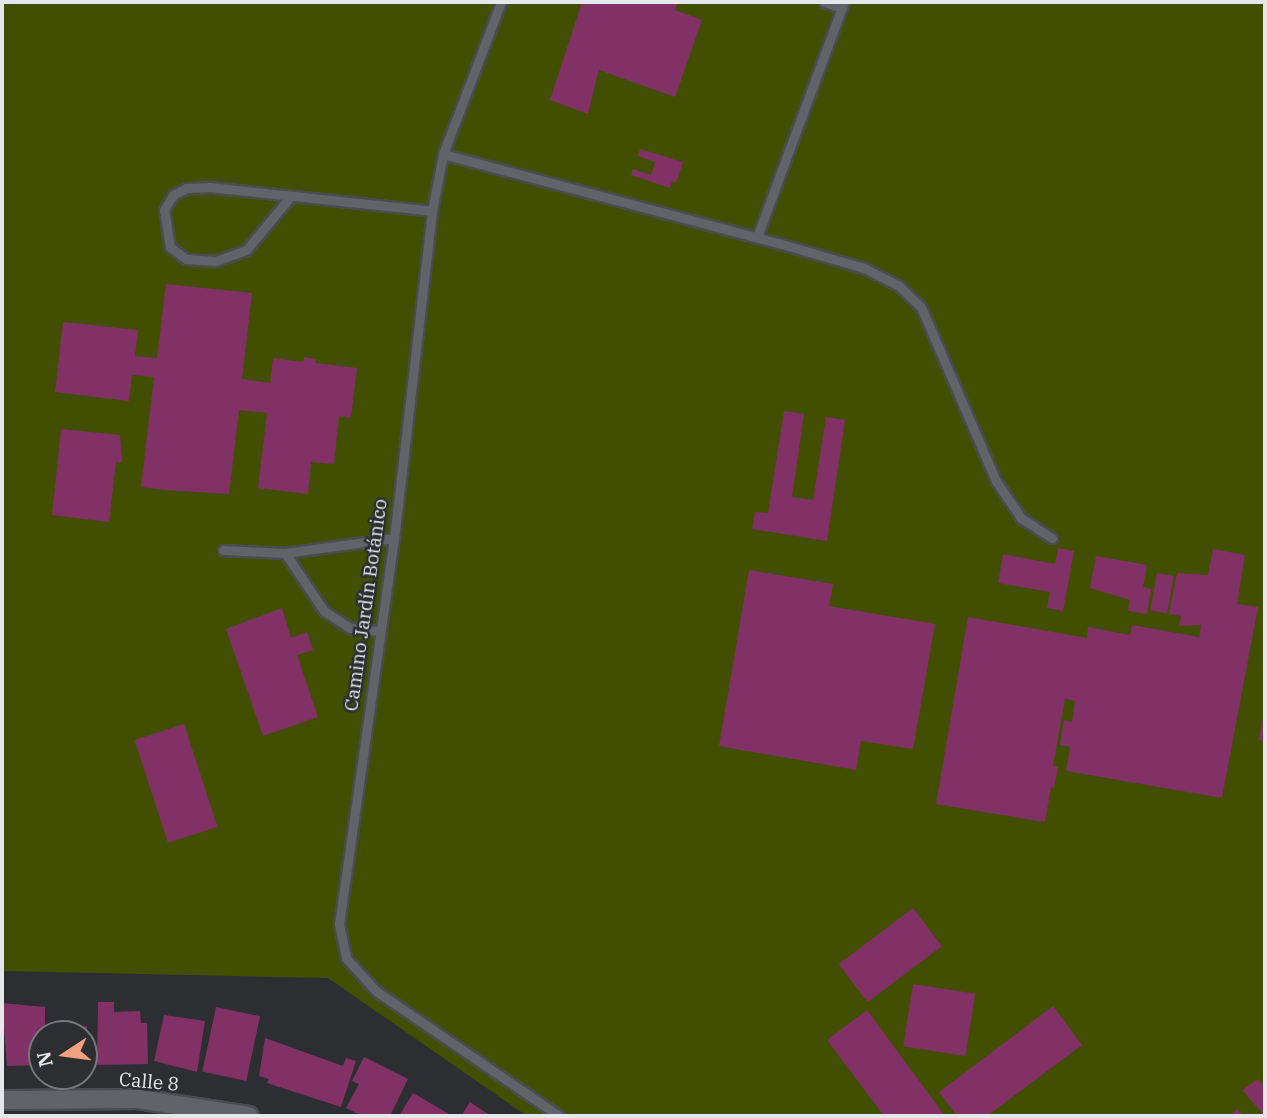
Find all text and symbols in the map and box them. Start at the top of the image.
street label: Camino Jardín Botánico [340,497,392,713]
north arrow [28,1020,98,1090]
text: N [31,1049,58,1069]
street label: Calle 8 [118,1068,180,1096]

